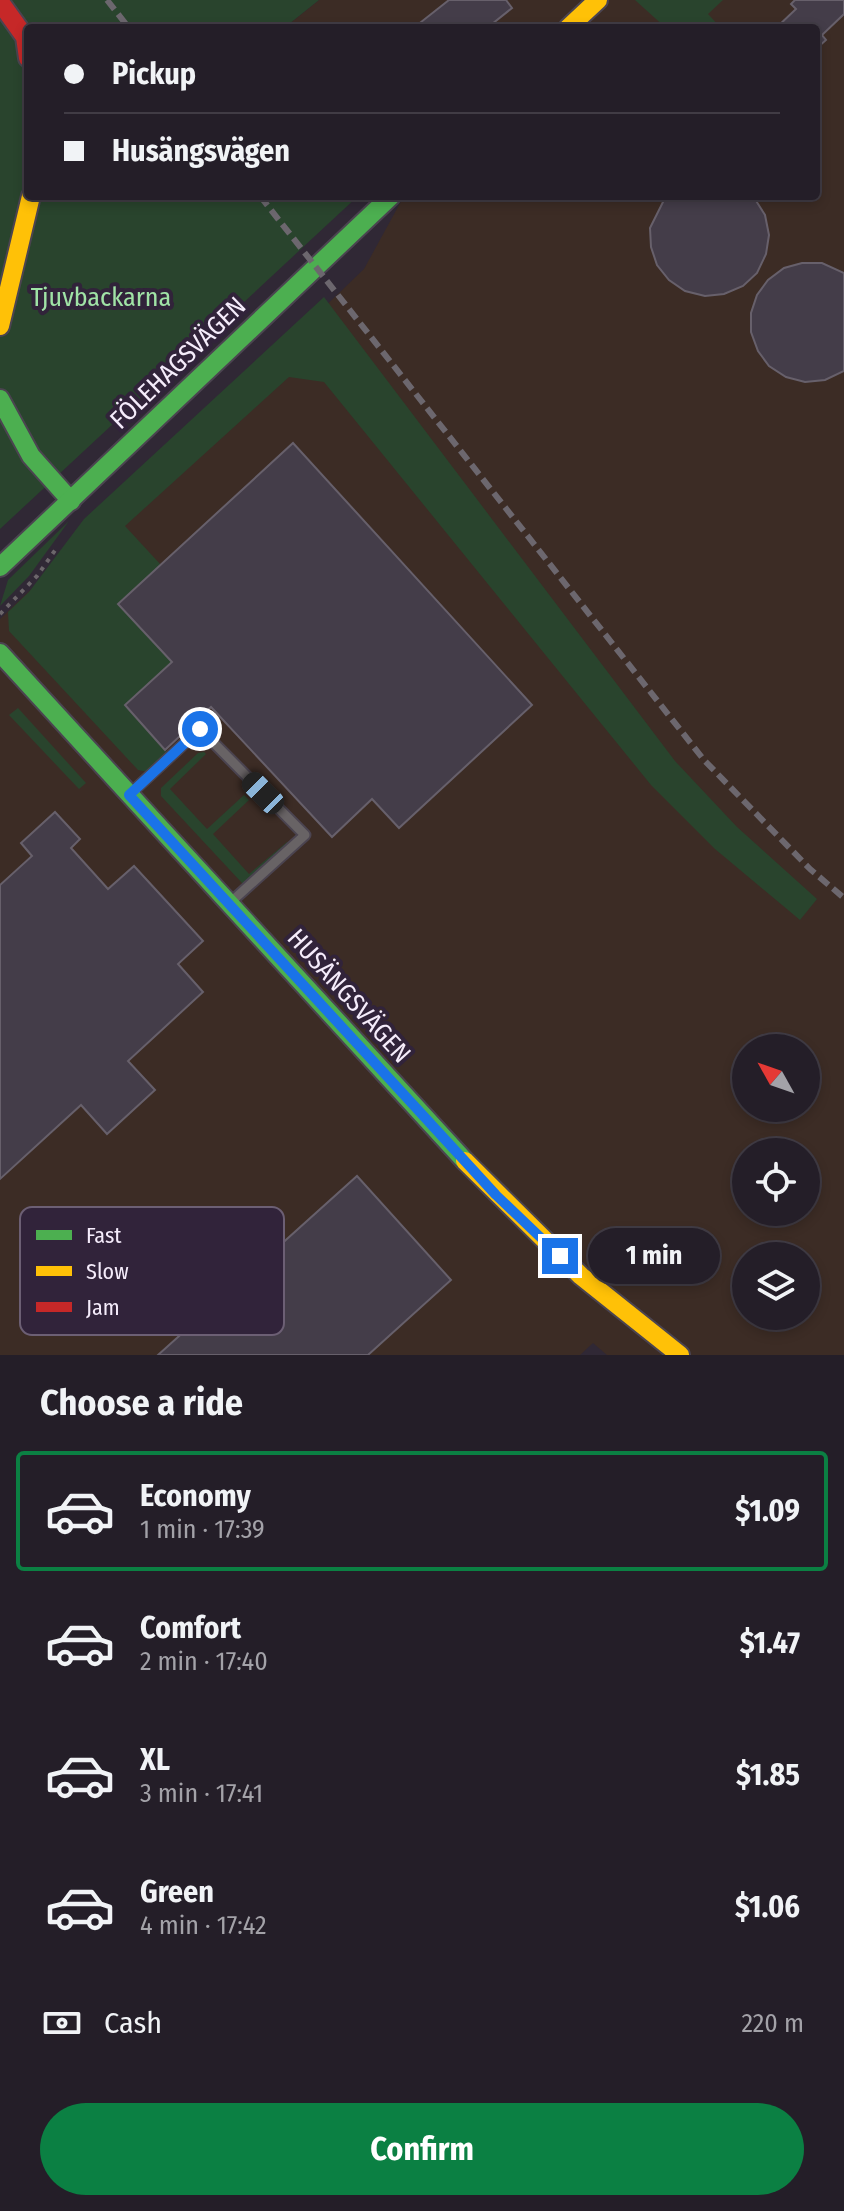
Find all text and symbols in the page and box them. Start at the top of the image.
text: Pickup [112,56,196,92]
text: Husängsvägen [112,133,290,169]
park label: Tjuvbackarna [31,282,171,313]
street label: FÖLEHAGSVÄGEN [104,291,252,435]
route start [182,711,218,747]
car [238,768,288,818]
street label: HUSÄNGSVÄGEN [281,923,417,1069]
north arrow [732,1034,820,1122]
map controls [732,1034,820,1330]
button: locate [732,1138,820,1226]
legend [20,1207,284,1335]
text: Fast [86,1222,122,1249]
callout: 1 min [588,1228,720,1284]
route end [542,1238,578,1274]
text: 1 min [626,1240,682,1271]
button: layers [732,1242,820,1330]
text: Slow [86,1258,129,1285]
text: Jam [86,1294,120,1321]
text: Choose a ride [40,1381,243,1425]
icon: car [44,1475,116,1547]
text: Economy [140,1478,251,1514]
text: $1.09 [735,1493,800,1529]
text: 1 min · 17:39 [140,1514,265,1545]
icon: car [44,1607,116,1679]
text: Comfort [140,1610,241,1646]
text: $1.47 [740,1625,800,1661]
text: 2 min · 17:40 [140,1646,268,1677]
icon: car [44,1739,116,1811]
text: XL [140,1742,170,1778]
text: $1.85 [736,1757,800,1793]
text: 3 min · 17:41 [140,1778,263,1809]
icon: car [44,1871,116,1943]
text: Green [140,1874,214,1910]
text: $1.06 [735,1889,800,1925]
text: 4 min · 17:42 [140,1910,266,1941]
icon: cash [40,2001,84,2045]
text: Cash [104,2005,162,2041]
text: 220 m [741,2008,804,2039]
button: Confirm [40,2103,804,2195]

